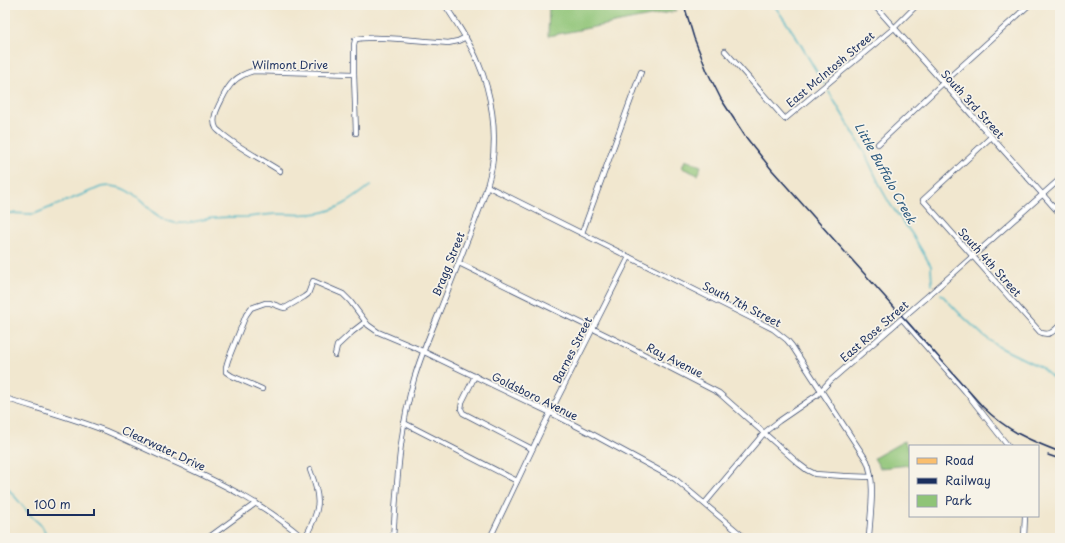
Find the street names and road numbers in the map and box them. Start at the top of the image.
street label: East McIntosh Street [782,27,878,111]
street label: Wilmont Drive [252,56,328,73]
street label: South 3rd Street [937,66,1009,143]
street label: South 4th Street [954,224,1026,301]
street label: Bragg Street [427,229,469,299]
street label: South 7th Street [700,277,785,331]
street label: East Rose Street [836,296,912,366]
street label: Barnes Street [548,313,596,386]
street label: Ray Avenue [644,338,706,382]
street label: Goldsboro Avenue [489,368,581,424]
street label: Clearwater Drive [119,421,209,475]

